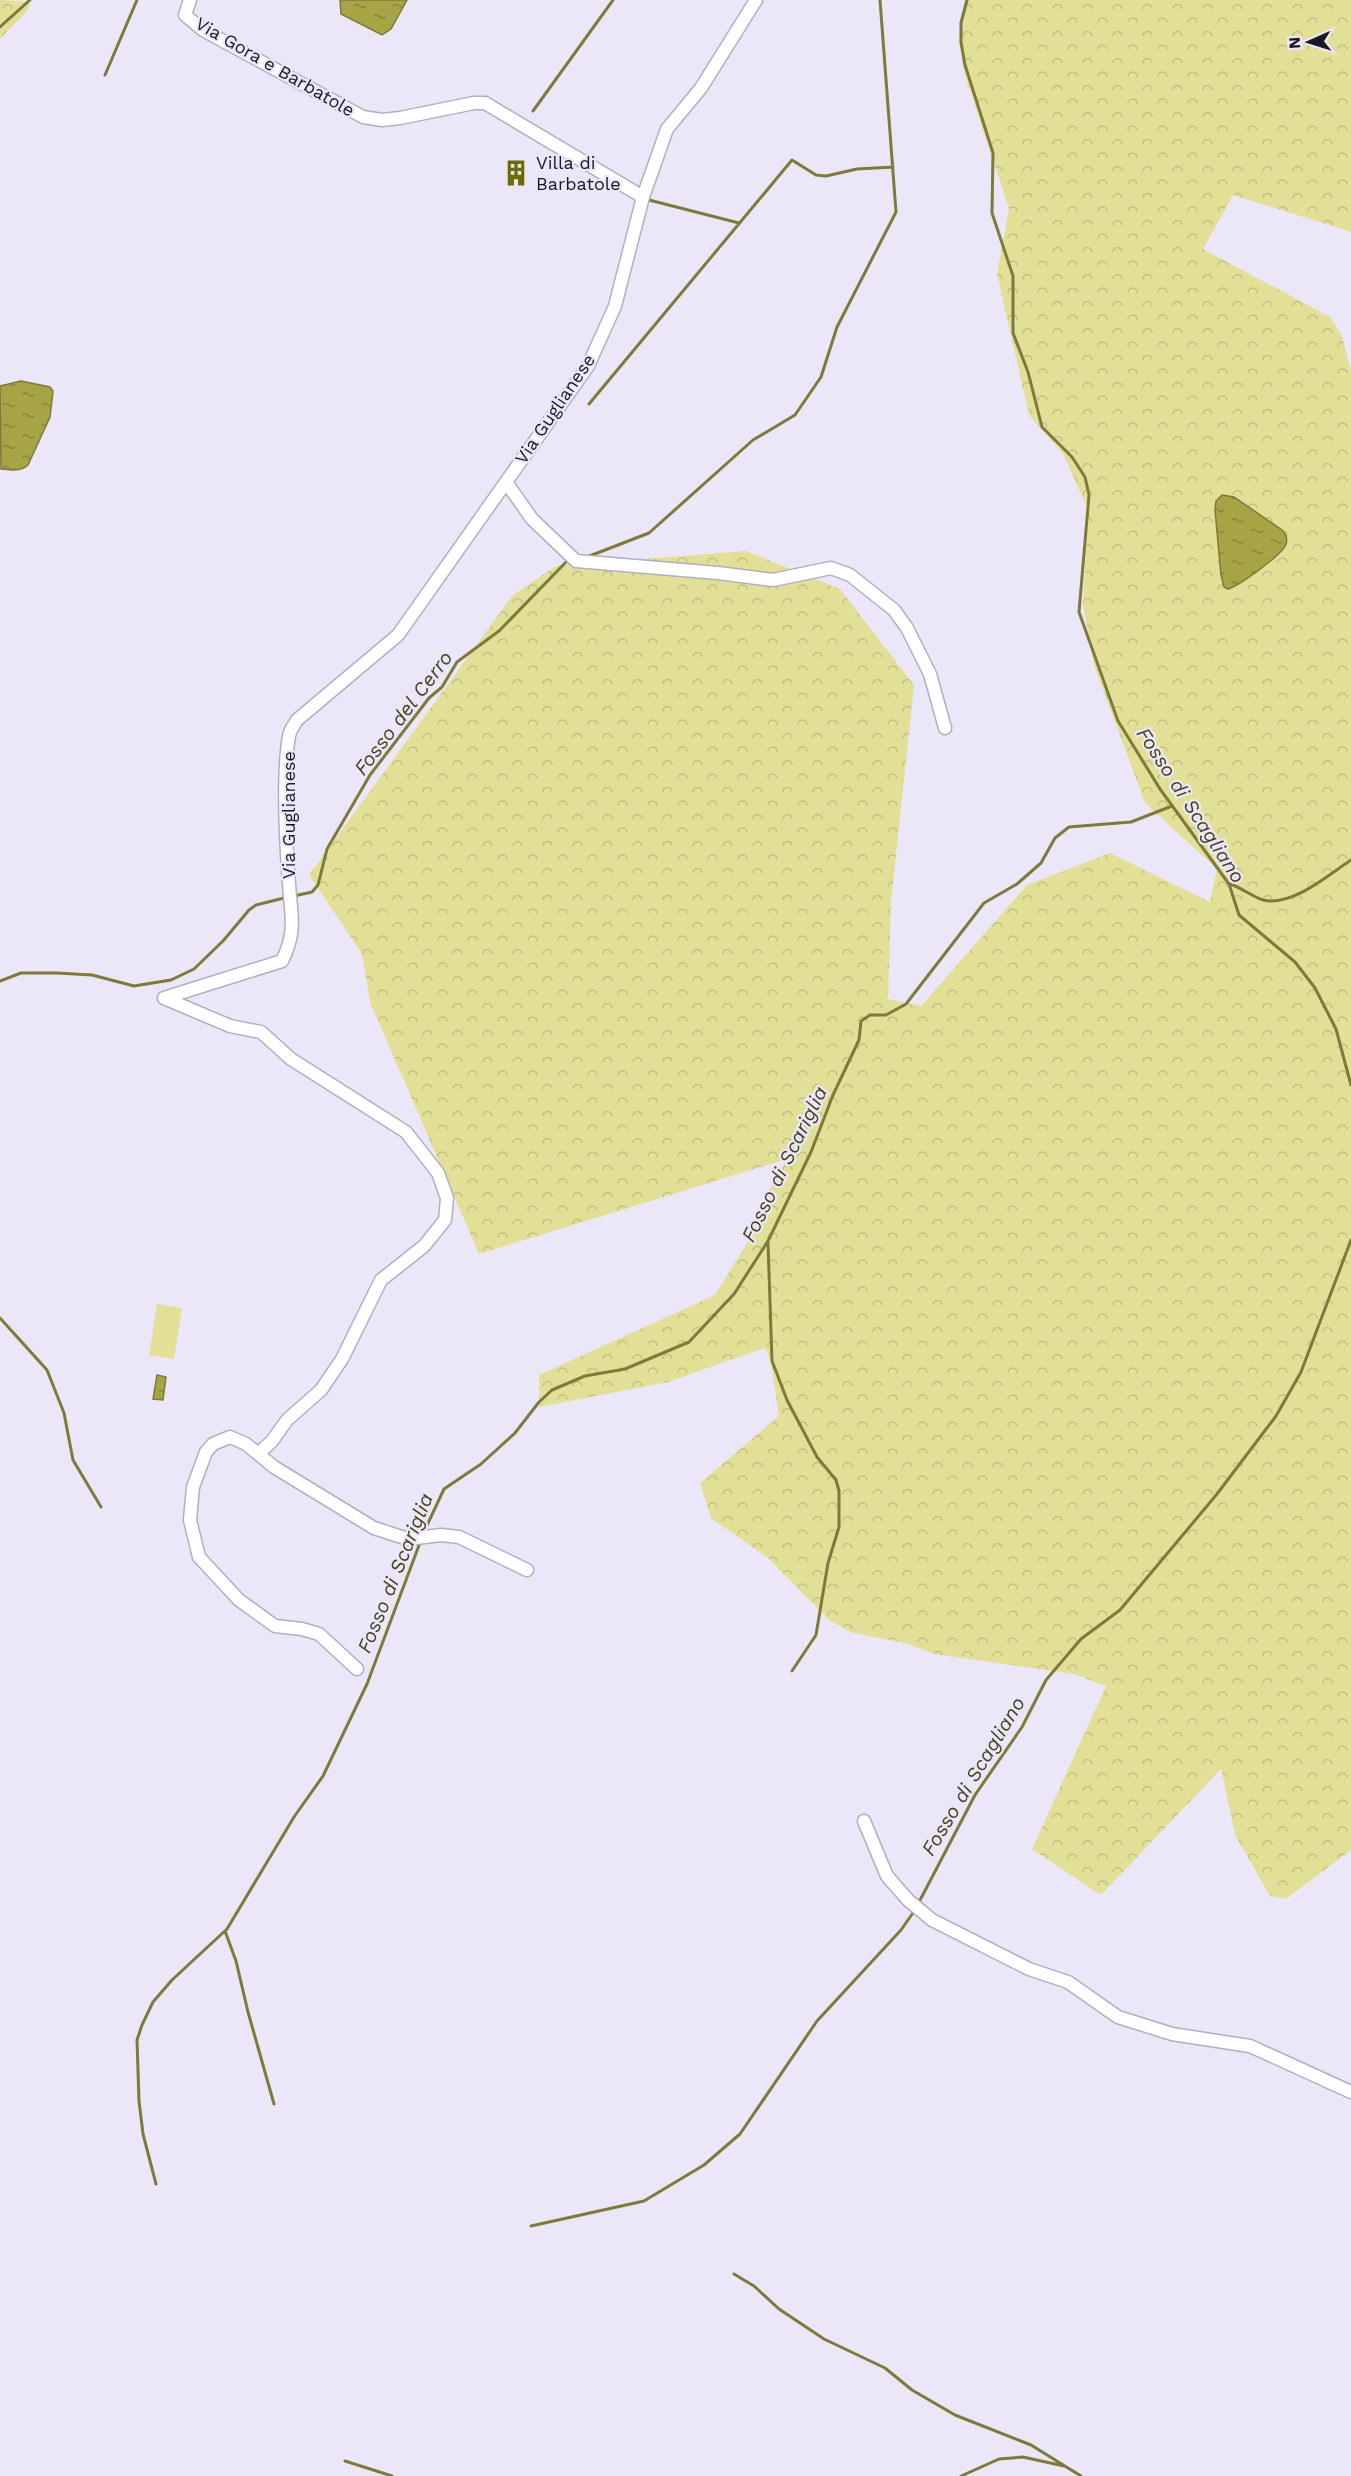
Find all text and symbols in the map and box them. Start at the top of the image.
street label: Via Gora e Barbatole [192,12,359,121]
north arrow [1279,12,1339,72]
text: N [1285,36,1304,49]
place label: Villa di Barbatole [536,152,621,194]
building icon: Villa di Barbatole [501,158,531,188]
street label: Via Guglianese [510,350,599,468]
water label: Fosso del Cerro [349,646,457,780]
water label: Fosso di Scagliano [1132,723,1250,887]
street label: Via Guglianese [278,751,299,879]
water label: Fosso di Scariglia [736,1082,832,1246]
water label: Fosso di Scariglia [352,1490,438,1656]
water label: Fosso di Scagliano [916,1692,1030,1860]

